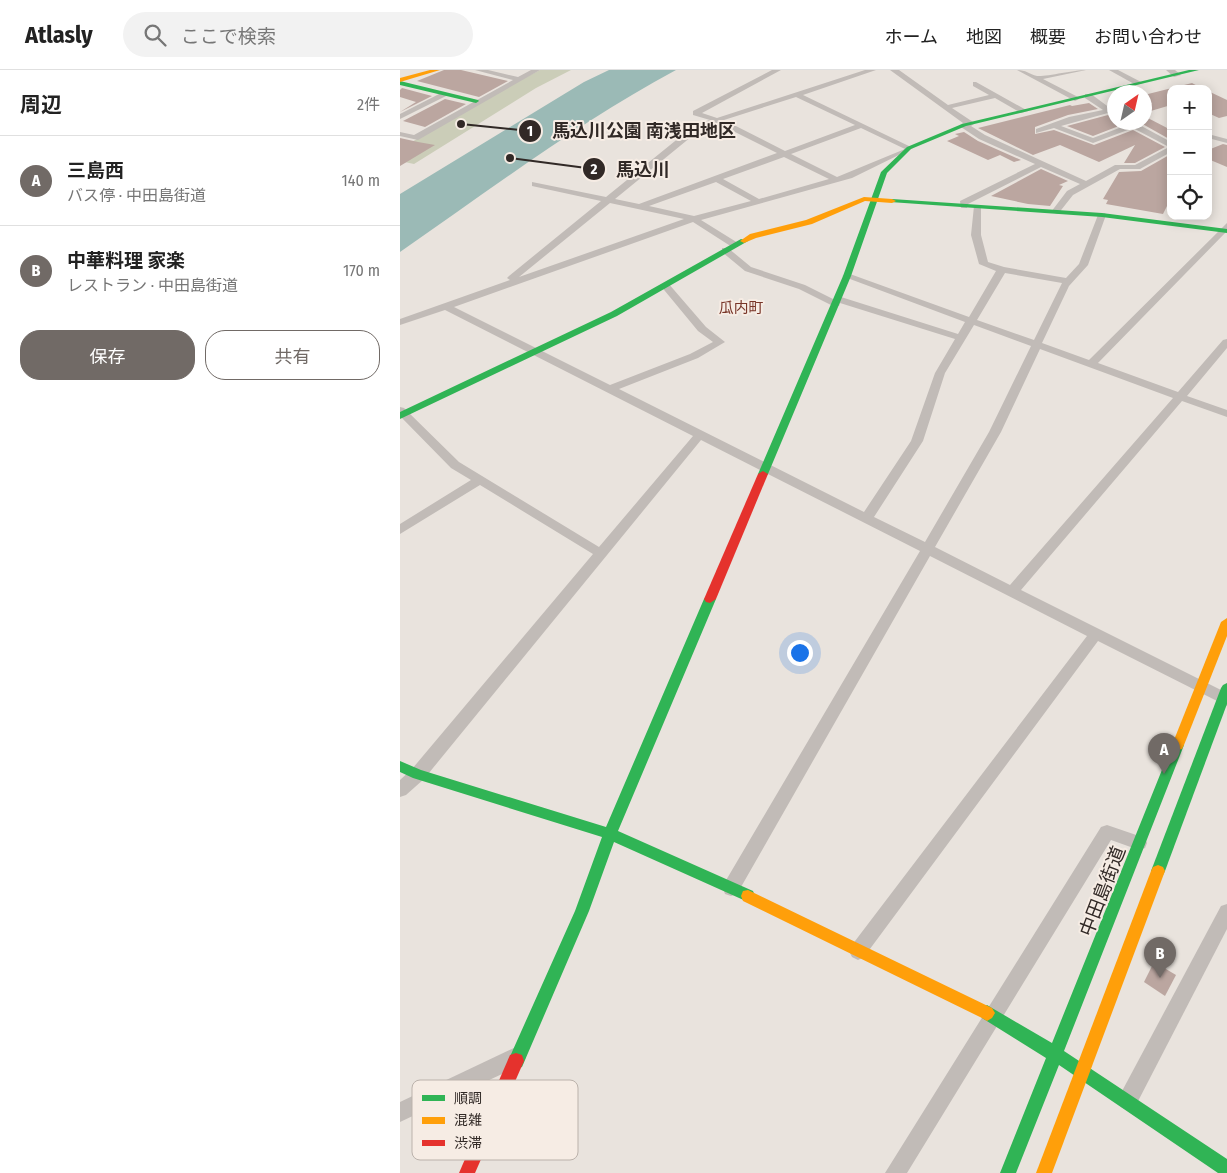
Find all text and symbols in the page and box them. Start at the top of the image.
search box [123,12,473,57]
text: Atlasly [25,21,93,49]
icon: search [141,21,169,49]
text: ここで検索 [181,25,276,48]
text: ホーム [885,26,938,48]
text: 地図 [966,26,1002,48]
text: 概要 [1030,26,1066,48]
text: お問い合わせ [1094,26,1202,48]
north arrow [1107,85,1152,130]
map controls [1167,85,1212,220]
button: + [1167,85,1212,130]
text: 周辺 [20,92,62,118]
text: 2件 [357,95,380,114]
callout: 馬込川公園 南浅田地区 [517,114,746,147]
text: 馬込川公園 南浅田地区 [552,120,736,142]
text: 1 [527,122,533,140]
button: − [1167,130,1212,175]
callout: 馬込川 [581,153,680,186]
text: 三島西 [67,159,124,182]
text: 馬込川 [616,159,670,181]
text: 2 [590,160,598,178]
text: A [32,171,40,190]
text: 140 m [342,171,380,190]
button: locate [1167,175,1212,220]
text: バス停 · 中田島街道 [67,186,206,205]
text: 中華料理 家楽 [67,249,185,272]
text: B [32,261,40,280]
text: 170 m [343,261,380,280]
text: レストラン · 中田島街道 [67,276,238,295]
district label: 瓜内町 [718,299,764,317]
button: 保存 [20,330,195,380]
button: 共有 [205,330,380,380]
your location [787,640,813,666]
pin: A [1148,733,1180,774]
street label: 中田島街道 [1075,843,1130,940]
pin: B [1144,937,1176,978]
legend [412,1080,578,1160]
text: 順調 [454,1090,482,1107]
text: 混雑 [454,1112,482,1129]
text: 渋滞 [454,1135,482,1152]

